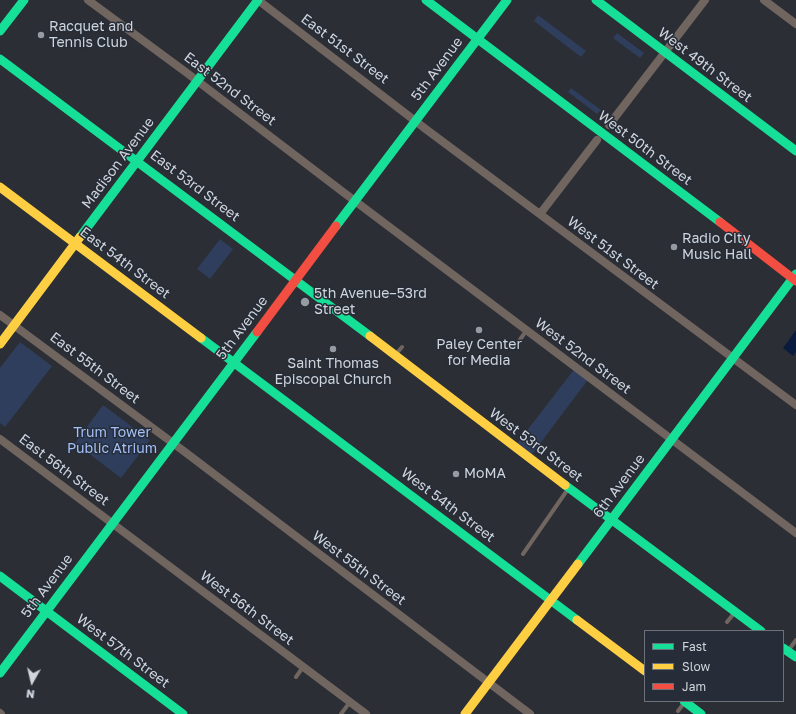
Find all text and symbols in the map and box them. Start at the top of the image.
street label: East 51st Street [298,10,392,88]
place label: Racquet and Tennis Club [49,19,133,52]
street label: West 49th Street [655,24,755,106]
marker: Racquet and Tennis Club [36,30,46,40]
street label: 5th Avenue [408,34,466,104]
street label: East 52nd Street [181,49,279,129]
street label: West 50th Street [595,107,695,189]
street label: Madison Avenue [78,114,158,212]
street label: East 53rd Street [147,147,243,225]
street label: West 51st Street [564,213,662,293]
street label: East 54th Street [77,224,173,302]
place label: Radio City Music Hall [682,231,752,264]
marker: Radio City Music Hall [669,242,679,252]
place label: 5th Avenue–53rd Street [314,286,427,318]
street label: 5th Avenue [213,293,271,363]
marker: 5th Avenue–53rd Street [299,296,311,308]
street label: West 52nd Street [532,314,634,398]
marker: Paley Center for Media [474,325,484,335]
street label: East 55th Street [47,329,143,407]
place label: Paley Center for Media [436,337,522,370]
marker: Saint Thomas Episcopal Church [328,344,338,354]
place label: Saint Thomas Episcopal Church [274,356,392,388]
street label: West 53rd Street [486,404,586,486]
park label: Trum Tower Public Atrium [67,425,157,458]
street label: East 56th Street [16,431,112,509]
street label: 6th Avenue [590,451,648,521]
street label: West 54th Street [398,464,498,546]
place label: MoMA [464,466,506,482]
marker: MoMA [451,469,461,479]
street label: West 55th Street [309,527,409,609]
street label: 5th Avenue [18,551,76,621]
street label: West 56th Street [197,567,297,649]
street label: West 57th Street [73,611,173,691]
legend [644,630,784,702]
text: Fast [682,639,707,654]
text: Slow [682,659,710,674]
north arrow [12,662,52,702]
text: Jam [682,679,706,694]
text: N [25,687,35,701]

